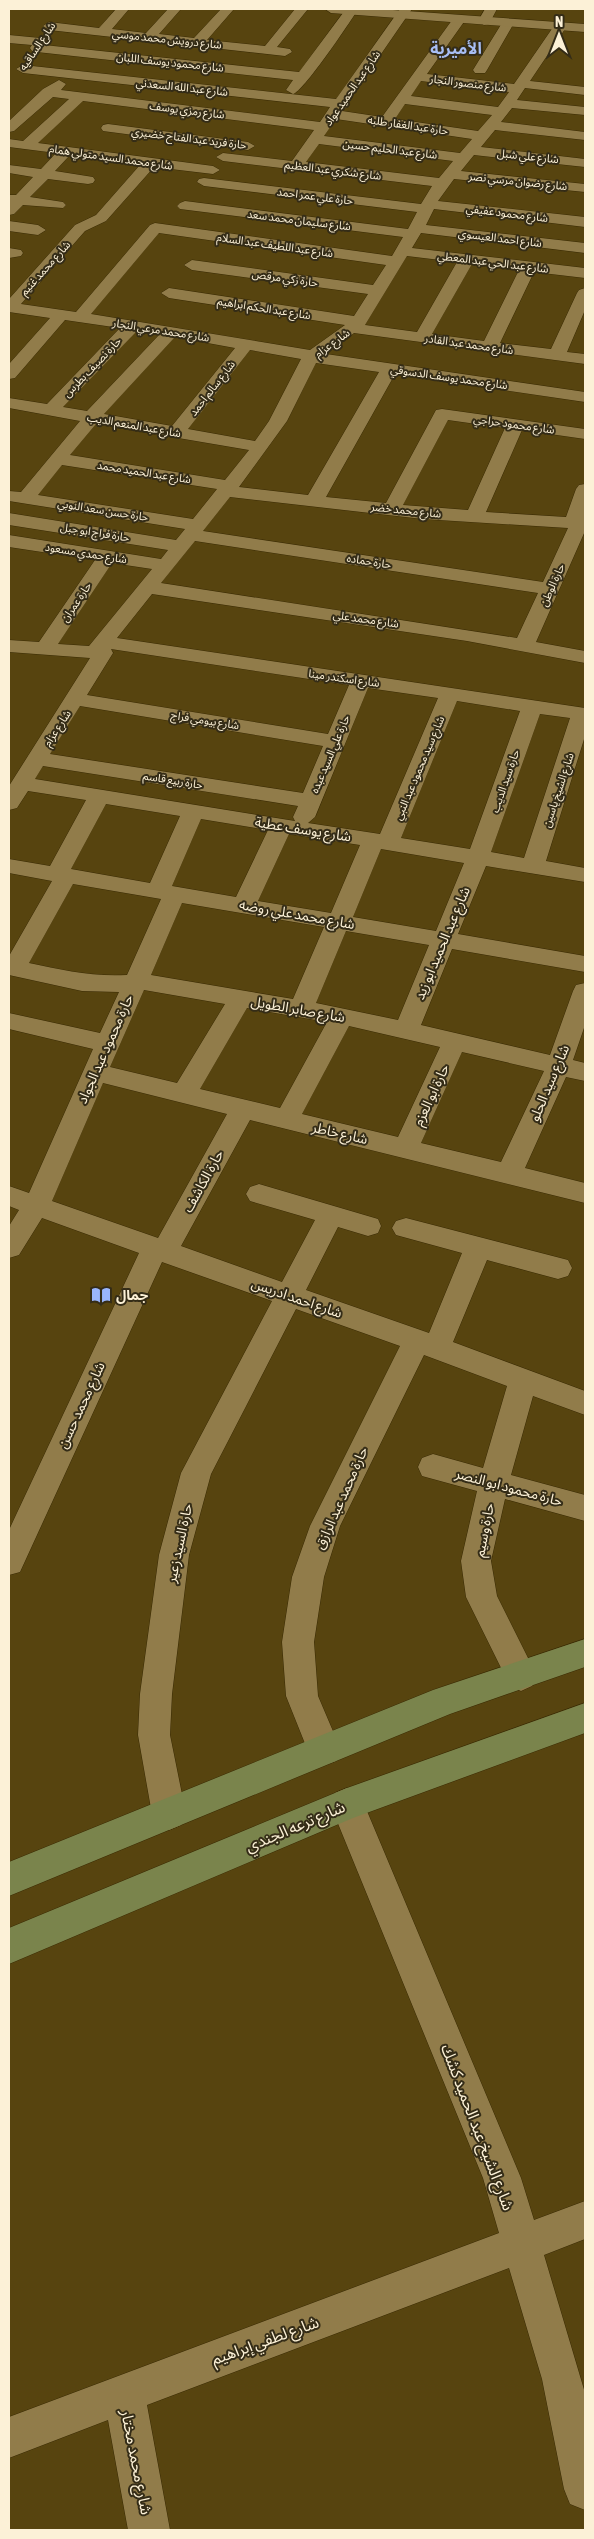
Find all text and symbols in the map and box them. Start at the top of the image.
north arrow [534,10,584,60]
text: N [555,14,563,30]
street label: شارع الساقيه [17,19,59,73]
street label: شارع درويش محمد موسي [111,27,223,54]
district label: الأميرية [430,39,482,58]
street label: شارع عبد الحميد عواد [322,48,384,129]
street label: شارع محمود يوسف اللبان [115,50,225,76]
street label: شارع منصور النجار [428,72,507,96]
street label: شارع عبد الله السعدني [135,76,229,101]
street label: شارع رمزي يوسف [148,99,226,124]
street label: حارة عبد الغفار طلبه [367,113,450,138]
street label: حارة فريد عبد الفتاح خضيري [130,125,248,155]
street label: شارع عبد الحليم حسين [342,137,438,164]
street label: شارع محمد السيد متولي همام [48,142,174,175]
street label: شارع علي شبل [496,147,560,169]
street label: شارع شكري عبد العظيم [284,158,382,185]
street label: شارع رضوان مرسي نصر [467,170,568,196]
street label: حارة علي عمر احمد [276,185,354,210]
street label: شارع محمود عفيفي [465,202,549,228]
street label: شارع سليمان محمد سعد [246,208,352,234]
street label: شارع احمد العيسوي [457,227,543,253]
street label: شارع عبد اللطيف عبد السلام [216,231,334,261]
street label: شارع محمد غنيم [17,238,75,300]
street label: شارع عبد الحي عبد المعطي [436,249,550,278]
street label: حارة زكي مرقص [251,267,319,292]
street label: شارع عبد الحكم ابراهيم [216,295,312,324]
street label: شارع محمد مرعي النجار [110,316,211,347]
street label: شارع عزام [312,326,353,361]
street label: شارع محمد عبد القادر [423,332,515,358]
street label: حارة نصيف بطرس [60,334,125,400]
street label: شارع سالم احمد [187,358,240,420]
street label: شارع محمد يوسف الدسوقي [389,363,509,395]
street label: شارع عبد المنعم الديب [86,411,182,442]
street label: شارع محمود حراجي [472,412,556,439]
street label: شارع عبد الحميد محمد [96,459,192,487]
street label: حارة حسن سعد النوبي [56,497,150,527]
street label: شارع محمد خضر [369,500,442,522]
street label: حارة فراج ابو جبل [59,521,131,545]
street label: شارع حمدي مسعود [44,541,128,569]
street label: حارة حماده [346,552,393,572]
street label: حارة الوطن [537,561,568,609]
street label: حارة عمران [58,579,95,625]
street label: شارع محمد علي [332,608,400,633]
street label: شارع اسكندر مينا [307,667,381,691]
street label: شارع عزام [41,707,75,749]
street label: شارع بيومي فراج [169,709,240,735]
street label: حارة علي السيد عبده [308,713,355,796]
street label: شارع سيد محمود عبد النبي [392,714,450,823]
street label: حارة سيد الديب [489,747,523,815]
street label: شارع الشيخ ياسين [540,751,578,829]
street label: حارة ربيع قاسم [142,769,204,794]
street label: شارع يوسف عطية [253,813,352,847]
street label: شارع عبد الحميد ابو زيد [411,884,476,1003]
street label: شارع محمد علي روضه [237,896,356,935]
street label: حارة محمود عبد الجواد [74,992,137,1106]
street label: شارع صابر الطويل [249,993,346,1028]
street label: شارع سيد الحلو [526,1042,575,1125]
street label: حارة ابو العزم [410,1062,455,1130]
street label: شارع خاطر [309,1119,369,1150]
street label: حارة الكاشف [179,1147,228,1216]
street label: شارع احمد ادريس [249,1275,345,1324]
library icon: جمال [90,1284,112,1306]
place label: جمال [116,1287,149,1304]
street label: شارع محمد حسن [54,1359,111,1452]
street label: حارة محمد عبد الرازق [311,1444,372,1552]
street label: حارة محمود ابو النصر [452,1465,564,1510]
street label: حارة السيد زعير [163,1502,196,1585]
street label: حارة وسيم [471,1502,500,1559]
street label: شارع ترعه الجندي [242,1797,349,1859]
street label: شارع الشيخ عبد الحميد كشك [434,2041,518,2214]
street label: شارع لطفي إبراهيم [209,2312,322,2371]
street label: شارع محمد مختار [114,2407,156,2517]

